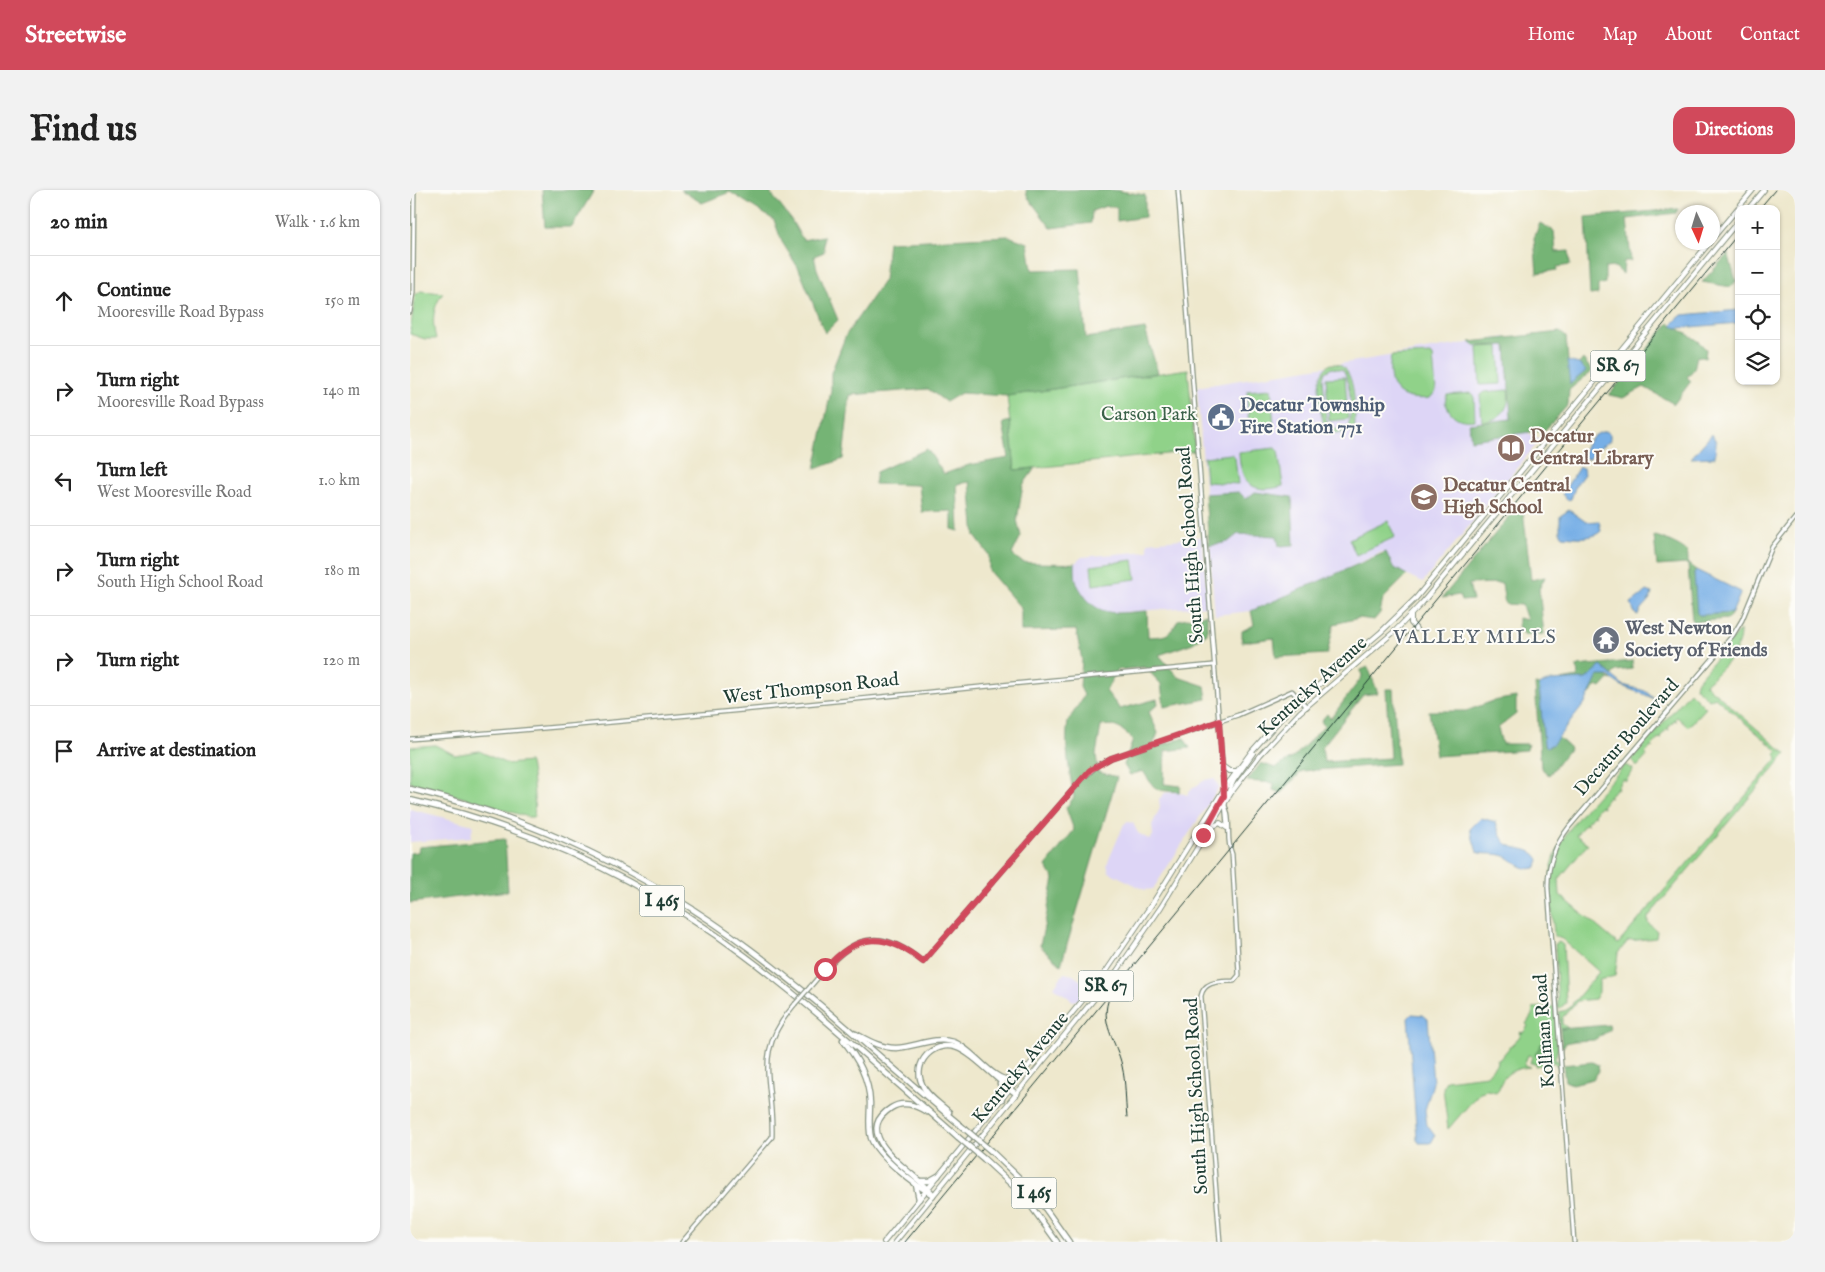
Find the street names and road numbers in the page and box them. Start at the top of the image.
road number: SR 67 [1590,350,1646,382]
street label: South High School Road [1172,445,1210,644]
street label: Kentucky Avenue [1253,631,1373,742]
street label: West Thompson Road [722,668,901,710]
street label: Decatur Boulevard [1569,674,1685,802]
road number: I 465 [640,886,684,916]
road number: SR 67 [1078,970,1134,1001]
street label: Kollman Road [1529,972,1561,1089]
street label: South High School Road [1180,996,1214,1195]
street label: Kentucky Avenue [967,1007,1075,1129]
road number: I 465 [1012,1178,1056,1208]

